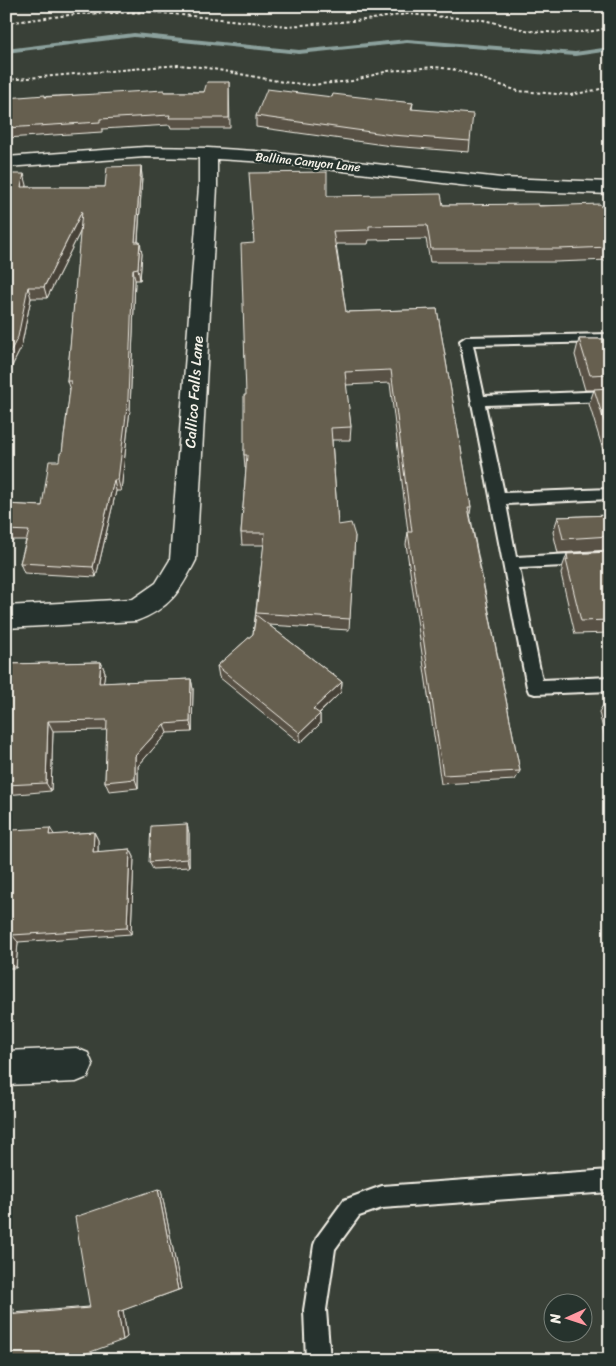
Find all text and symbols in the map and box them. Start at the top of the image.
street label: Ballina Canyon Lane [254,146,362,178]
street label: Callico Falls Lane [177,335,211,449]
north arrow [544,1294,594,1344]
text: N [543,1313,568,1325]

